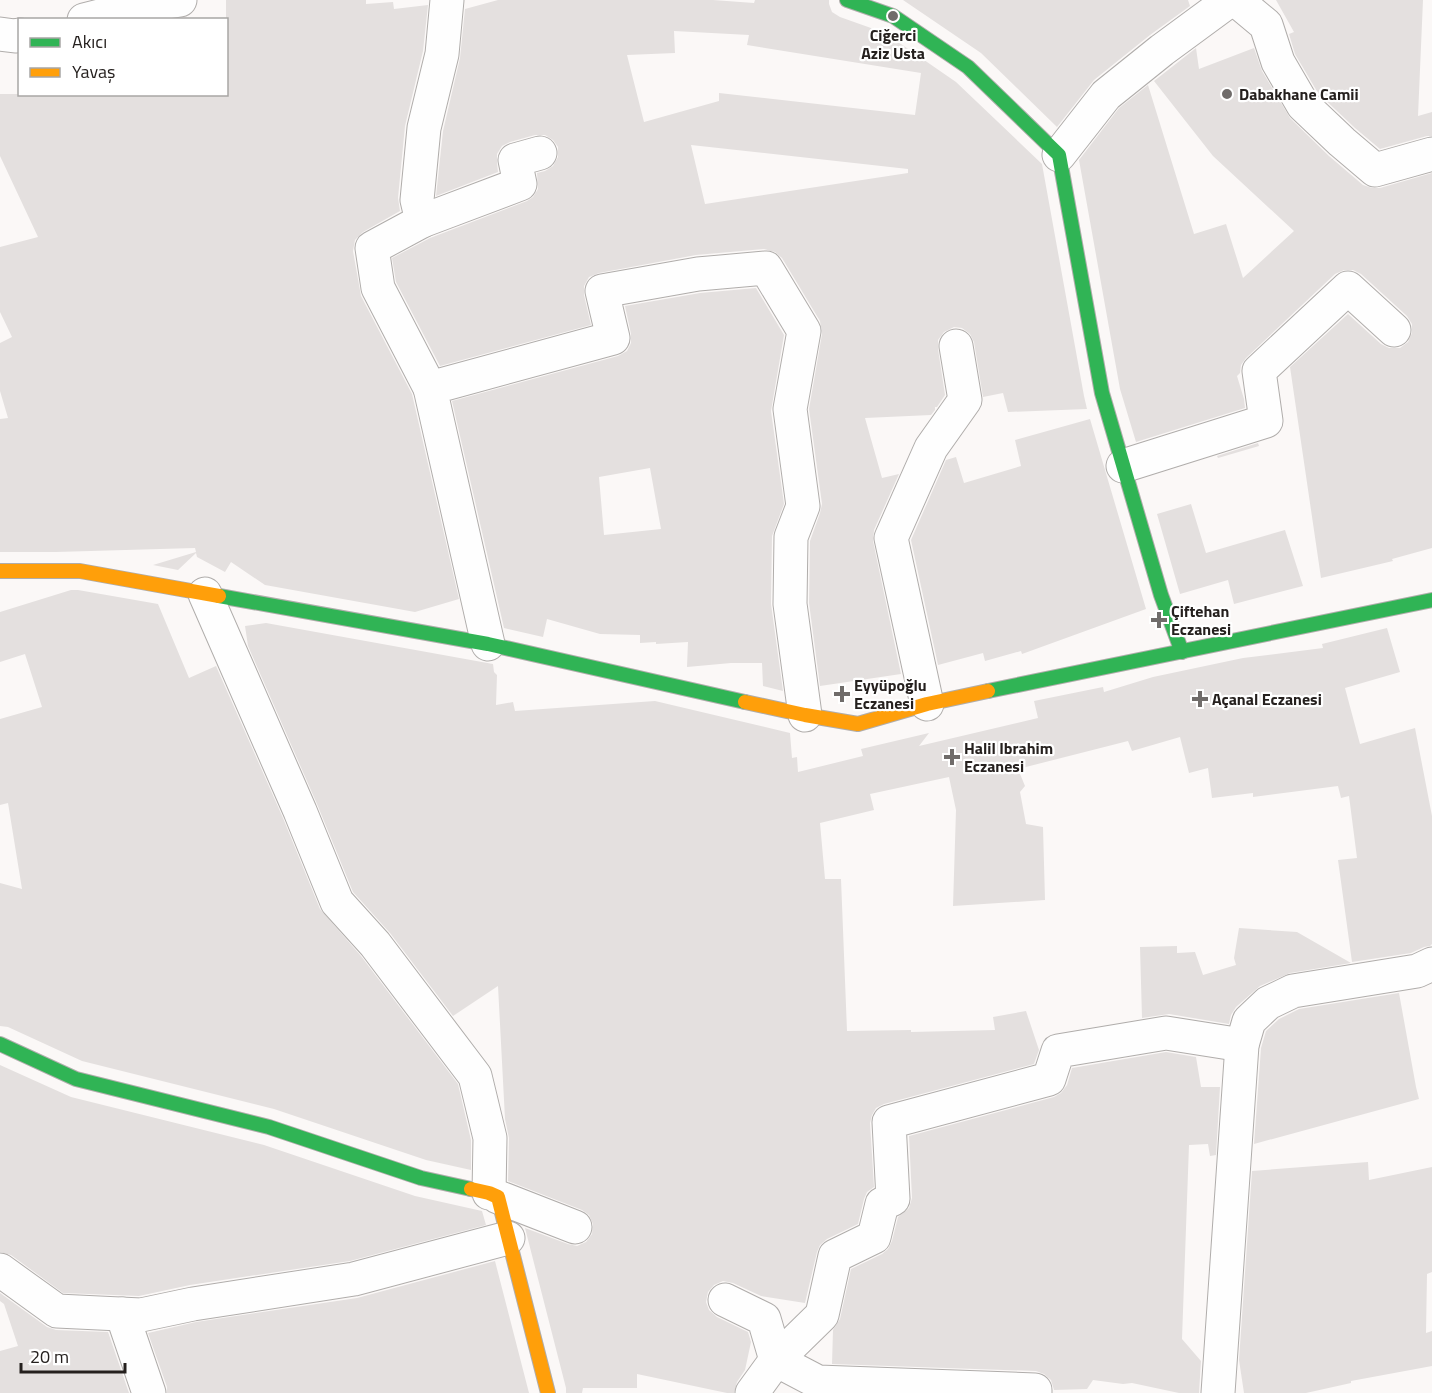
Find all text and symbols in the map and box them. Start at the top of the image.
marker: Ciğerci Aziz Usta [886,9,900,23]
legend [18,18,228,96]
place label: Ciğerci Aziz Usta [861,23,925,65]
text: Akıcı [72,28,107,55]
text: Yavaş [72,58,115,85]
place label: Dabakhane Camii [1239,82,1359,106]
marker: Dabakhane Camii [1220,87,1234,101]
place label: Çiftehan Eczanesi [1171,599,1231,641]
marker: Çiftehan Eczanesi [1152,613,1166,627]
place label: Eyyüpoğlu Eczanesi [854,673,927,715]
marker: Eyyüpoğlu Eczanesi [835,687,849,701]
place label: Açanal Eczanesi [1212,687,1322,711]
marker: Açanal Eczanesi [1193,692,1207,706]
place label: Halil Ibrahim Eczanesi [964,736,1053,778]
marker: Halil Ibrahim Eczanesi [945,750,959,764]
scale bar [21,1336,124,1374]
text: 20 m [30,1343,69,1370]

